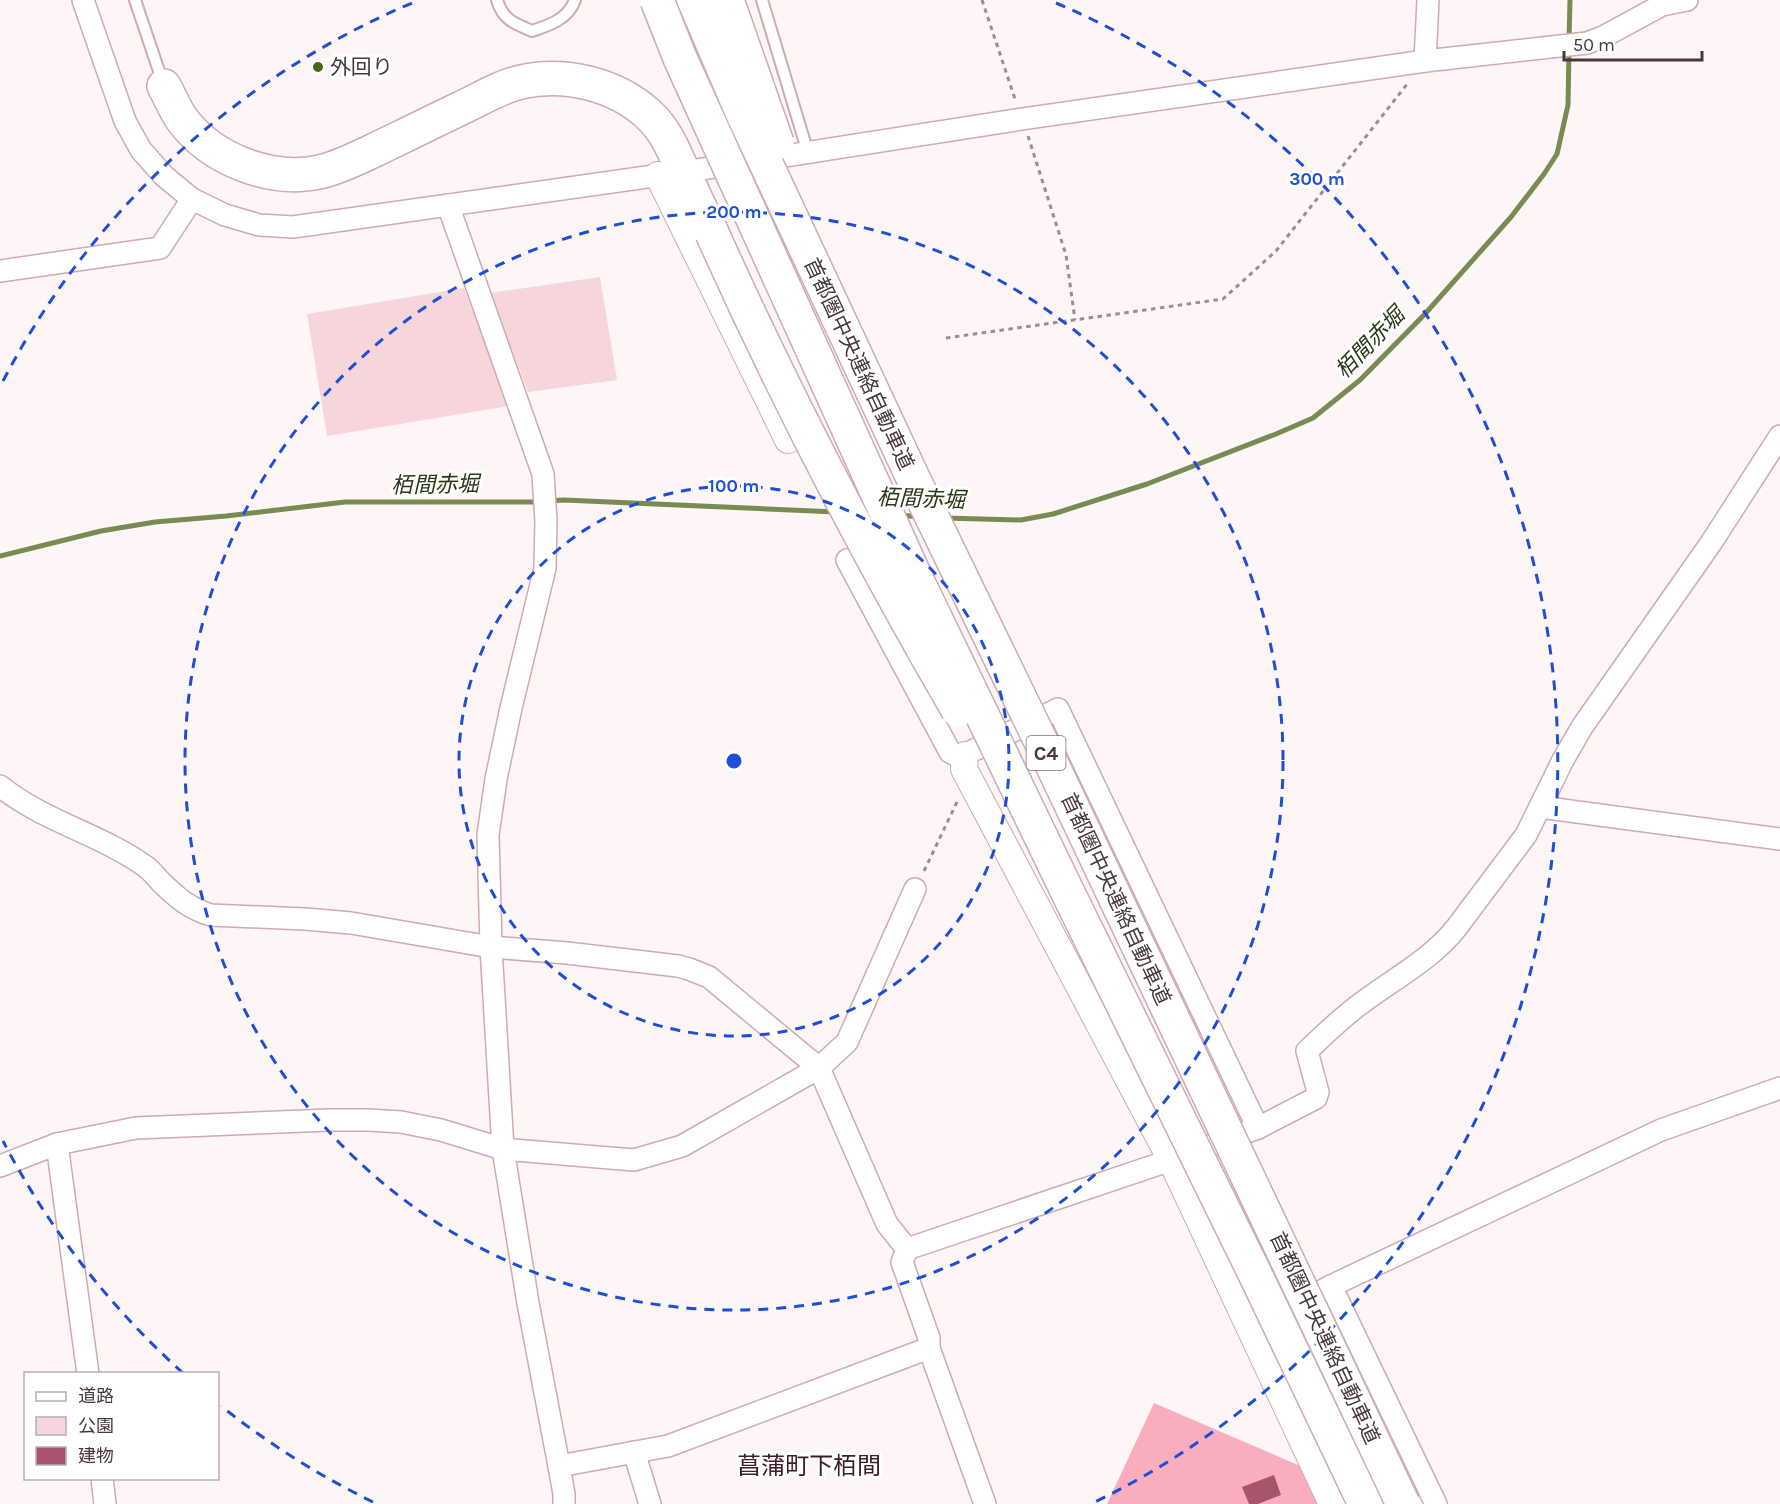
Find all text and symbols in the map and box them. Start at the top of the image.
scale bar [1564,24,1702,62]
text: 50 m [1573,34,1615,56]
place label: 外回り [330,55,393,79]
marker: 外回り [311,60,325,74]
text: 300 m [1289,168,1345,190]
text: 200 m [706,201,762,223]
street label: 首都圏中央連絡自動車道 [799,254,919,474]
water label: 栢間赤堀 [1330,300,1412,384]
water label: 栢間赤堀 [391,471,482,499]
text: 100 m [709,475,759,497]
water label: 栢間赤堀 [877,484,968,514]
road number: C4 [1026,736,1066,770]
centre of rings [724,751,744,771]
street label: 首都圏中央連絡自動車道 [1056,789,1176,1009]
street label: 首都圏中央連絡自動車道 [1265,1228,1385,1448]
legend [24,1372,219,1480]
text: 道路 [78,1385,114,1407]
text: 公園 [78,1415,114,1437]
text: 建物 [78,1445,114,1467]
district label: 菖蒲町下栢間 [737,1452,881,1480]

